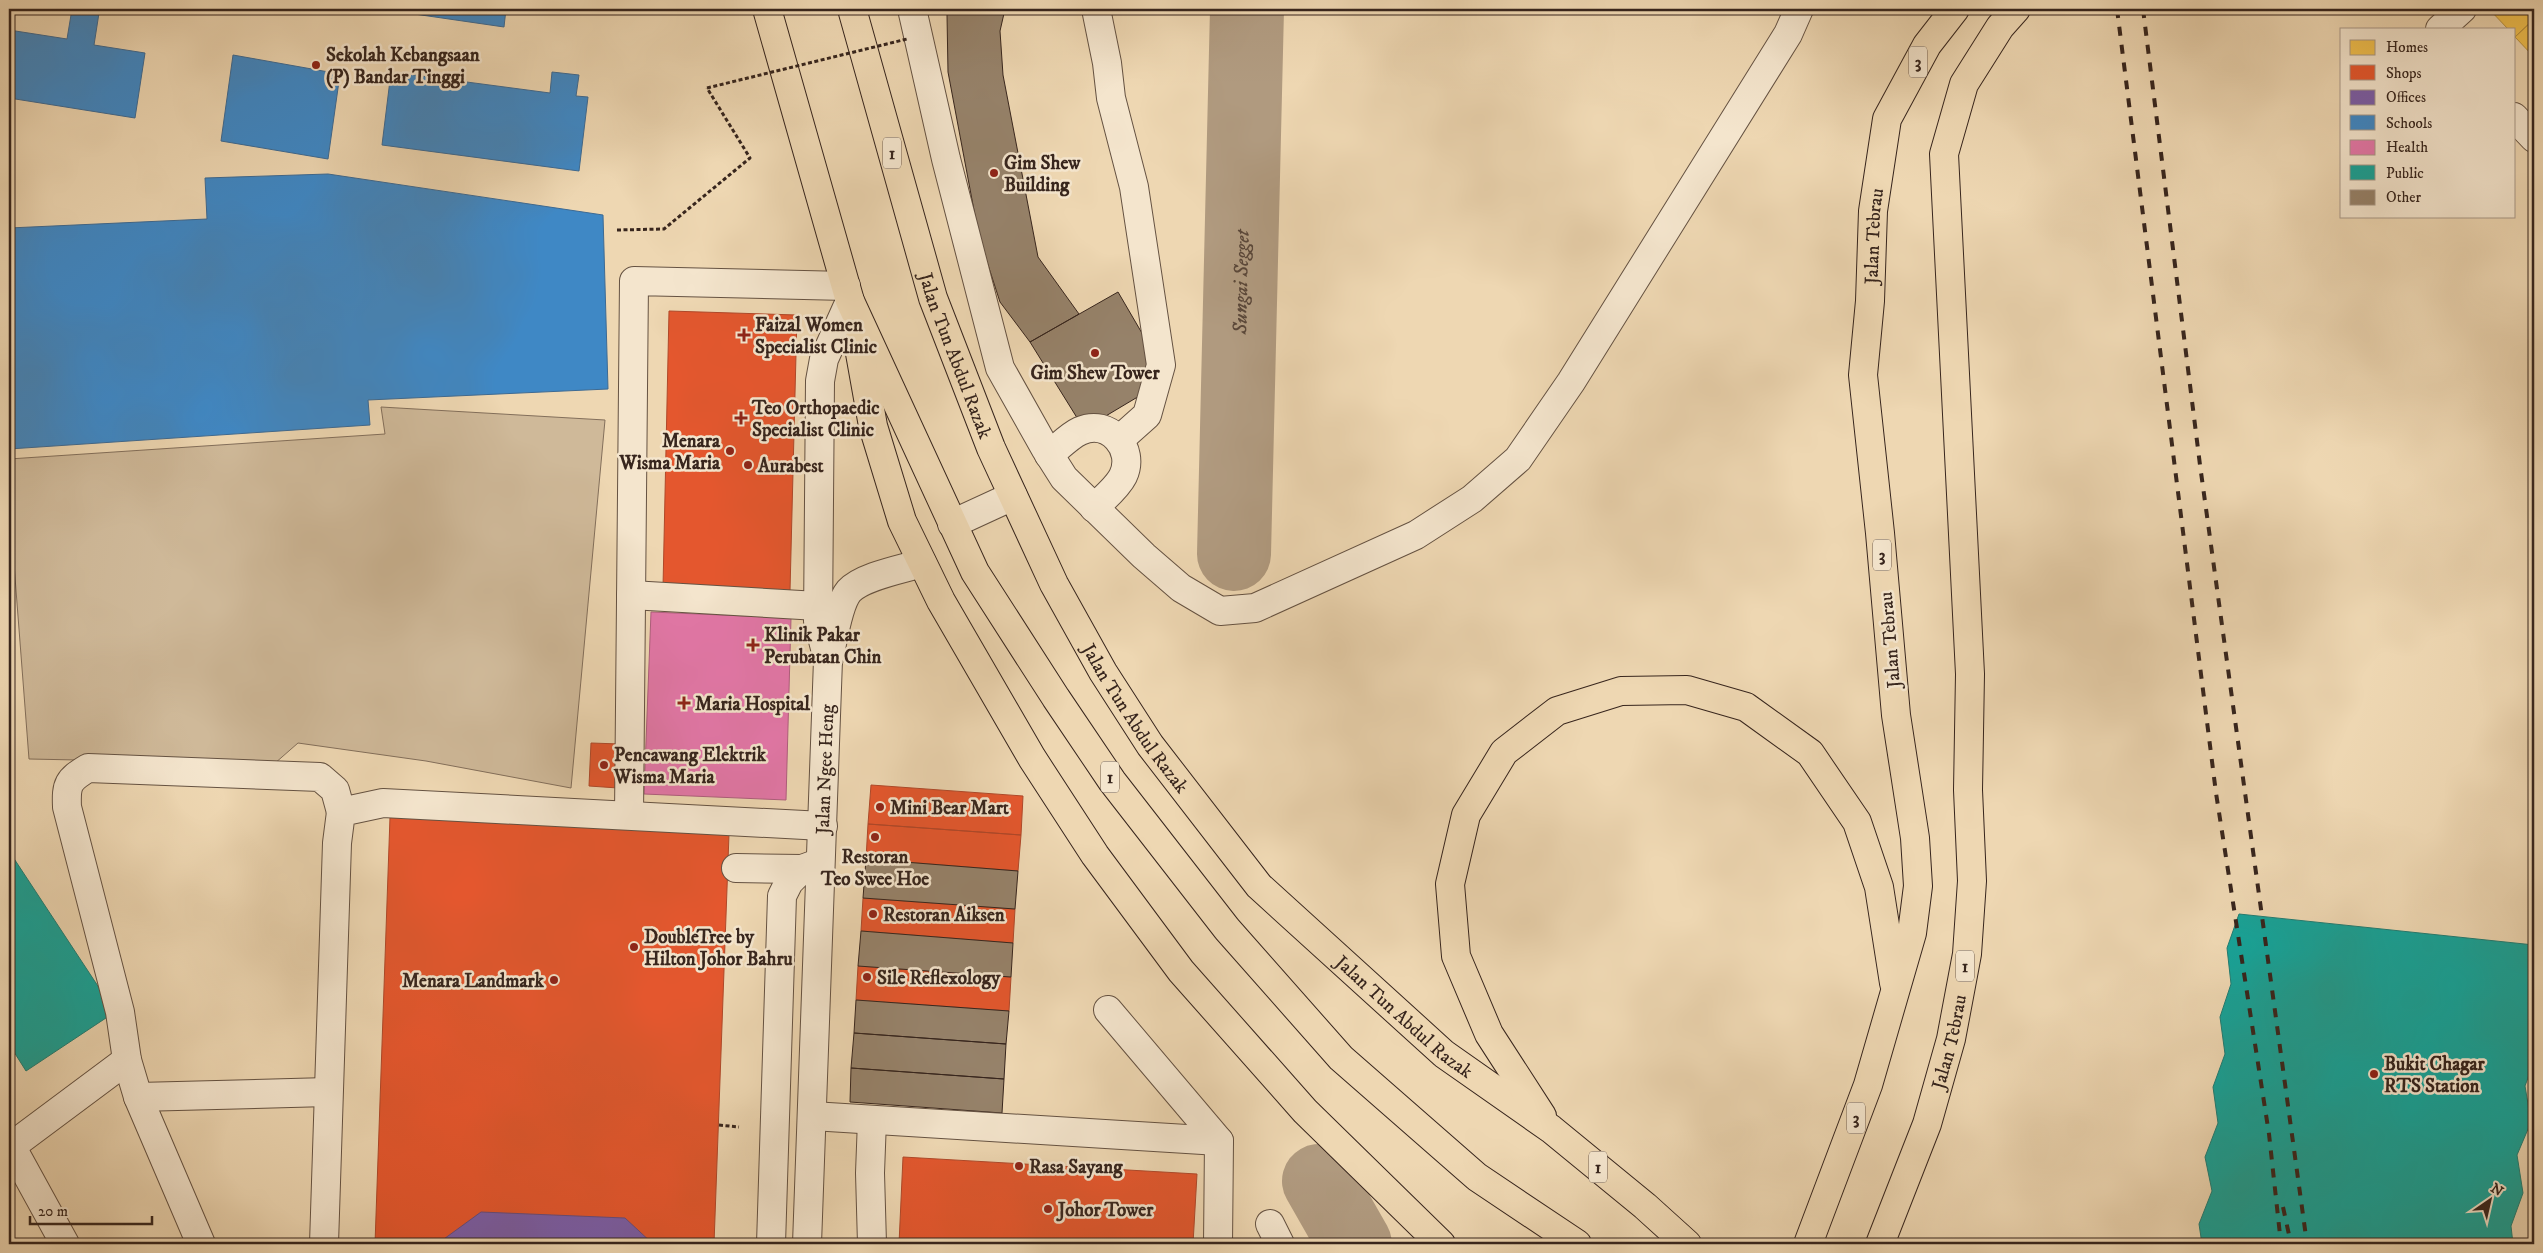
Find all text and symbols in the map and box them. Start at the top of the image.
legend [2340,28,2516,218]
text: Homes [2386,38,2428,57]
place label: Sekolah Kebangsaan (P) Bandar Tinggi [326,44,481,89]
road number: 3 [1909,46,1927,78]
marker: Sekolah Kebangsaan (P) Bandar Tinggi [310,59,322,71]
text: Shops [2386,64,2422,83]
text: Offices [2386,88,2426,107]
text: Schools [2386,114,2432,133]
road number: 1 [883,138,901,168]
text: Health [2386,138,2428,157]
place label: Gim Shew Building [1004,152,1081,197]
text: Public [2386,164,2424,183]
marker: Gim Shew Building [988,167,1000,179]
street label: Jalan Tebrau [1860,187,1889,287]
text: Other [2386,188,2421,207]
water label: Sungai Segget [1228,228,1256,336]
street label: Jalan Tun Abdul Razak [913,269,996,443]
place label: Faizal Women Specialist Clinic [755,314,877,359]
marker: Faizal Women Specialist Clinic [737,328,751,342]
marker: Gim Shew Tower [1089,347,1101,359]
place label: Gim Shew Tower [1030,362,1160,385]
place label: Teo Orthopaedic Specialist Clinic [751,397,879,442]
marker: Teo Orthopaedic Specialist Clinic [734,411,748,425]
place label: Menara Wisma Maria [618,430,721,475]
marker: Menara Wisma Maria [724,445,736,457]
place label: Aurabest [757,455,825,478]
marker: Aurabest [742,459,754,471]
road number: 3 [1873,540,1891,570]
street label: Jalan Tebrau [1875,591,1906,691]
place label: Klinik Pakar Perubatan Chin [764,624,883,669]
marker: Klinik Pakar Perubatan Chin [746,638,760,652]
street label: Jalan Tun Abdul Razak [1075,638,1193,799]
place label: Maria Hospital [695,693,810,716]
marker: Maria Hospital [677,696,691,710]
street label: Jalan Ngee Heng [812,703,839,837]
place label: Pencawang Elektrik Wisma Maria [613,744,766,789]
marker: Pencawang Elektrik Wisma Maria [598,759,610,771]
road number: 1 [1101,762,1119,792]
place label: Mini Bear Mart [890,797,1010,820]
marker: Mini Bear Mart [874,801,886,813]
marker: Restoran Teo Swee Hoe [869,831,881,843]
place label: Restoran Teo Swee Hoe [820,846,929,891]
place label: Restoran Aiksen [883,904,1006,927]
marker: Restoran Aiksen [867,908,879,920]
place label: DoubleTree by Hilton Johor Bahru [644,926,793,971]
marker: DoubleTree by Hilton Johor Bahru [628,941,640,953]
street label: Jalan Tun Abdul Razak [1329,950,1477,1084]
road number: 1 [1956,950,1974,981]
place label: Sile Reflexology [877,967,1001,990]
place label: Menara Landmark [402,970,545,993]
marker: Sile Reflexology [861,971,873,983]
marker: Menara Landmark [548,974,560,986]
street label: Jalan Tebrau [1927,993,1972,1094]
place label: Bukit Chagar RTS Station [2384,1053,2486,1098]
marker: Bukit Chagar RTS Station [2368,1068,2380,1080]
road number: 3 [1847,1102,1865,1134]
road number: 1 [1589,1152,1607,1182]
place label: Rasa Sayang [1029,1156,1123,1179]
marker: Rasa Sayang [1013,1160,1025,1172]
north arrow [2466,1176,2516,1226]
text: N [2487,1179,2507,1201]
scale bar [30,1193,152,1225]
place label: Johor Tower [1056,1199,1154,1222]
text: 20 m [38,1202,68,1221]
marker: Johor Tower [1042,1203,1054,1215]

